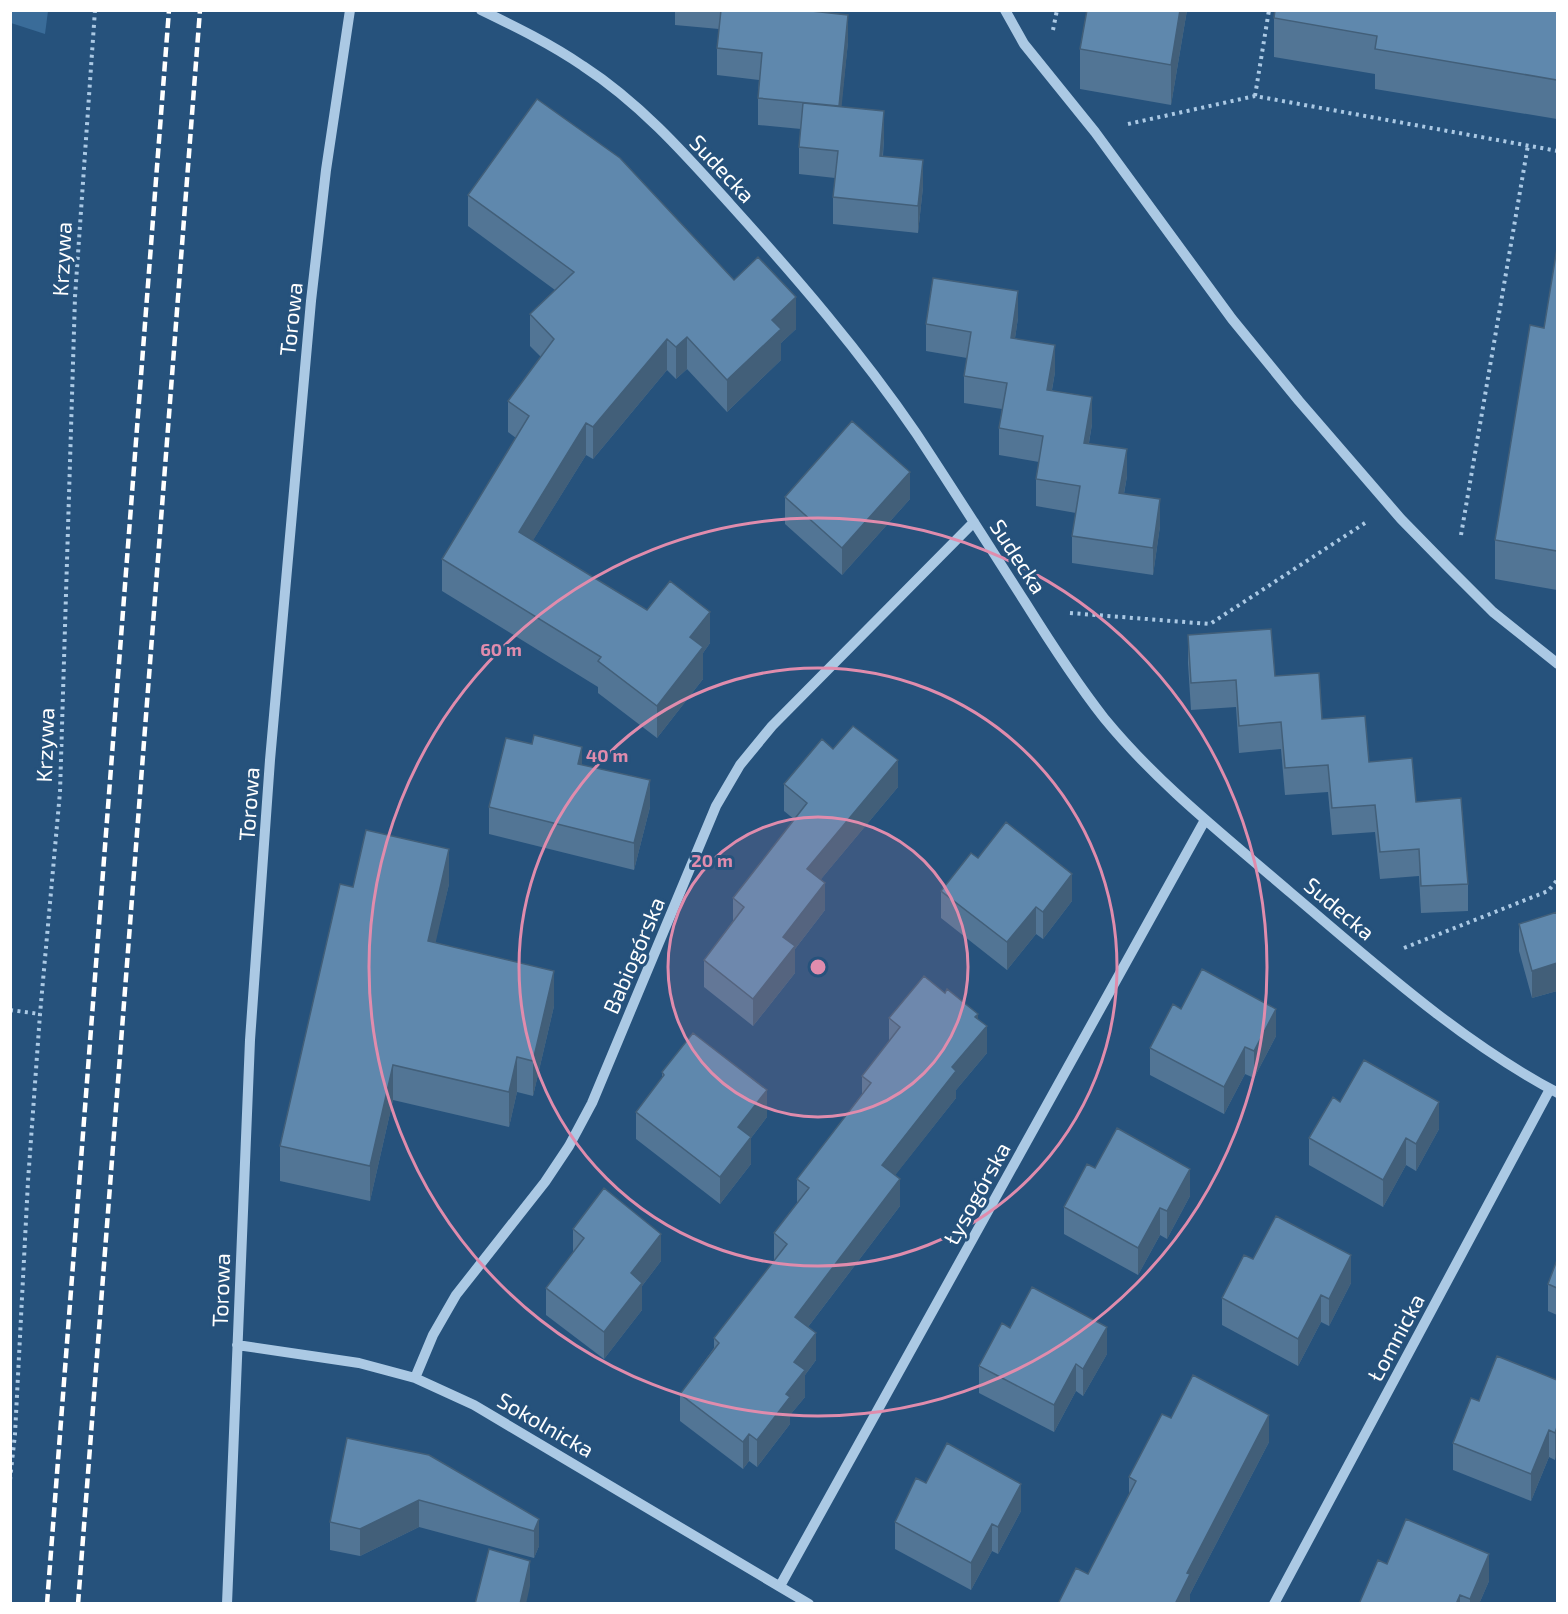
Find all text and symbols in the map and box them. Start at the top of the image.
street label: Sudecka [685,129,761,207]
street label: Krzywa [46,221,76,297]
street label: Torowa [273,281,307,357]
street label: Sudecka [985,514,1053,598]
text: 60 m [480,638,522,660]
street label: Krzywa [30,707,58,783]
text: 40 m [586,744,628,766]
street label: Torowa [232,766,264,842]
text: 20 m [691,849,733,871]
street label: Sudecka [1300,871,1380,945]
street label: Babiogórska [597,893,669,1017]
centre of rings [808,957,828,977]
street label: Łysogórska [937,1137,1015,1249]
street label: Torowa [206,1253,234,1327]
street label: Łomnicka [1361,1289,1429,1385]
street label: Sokolnicka [493,1386,599,1462]

